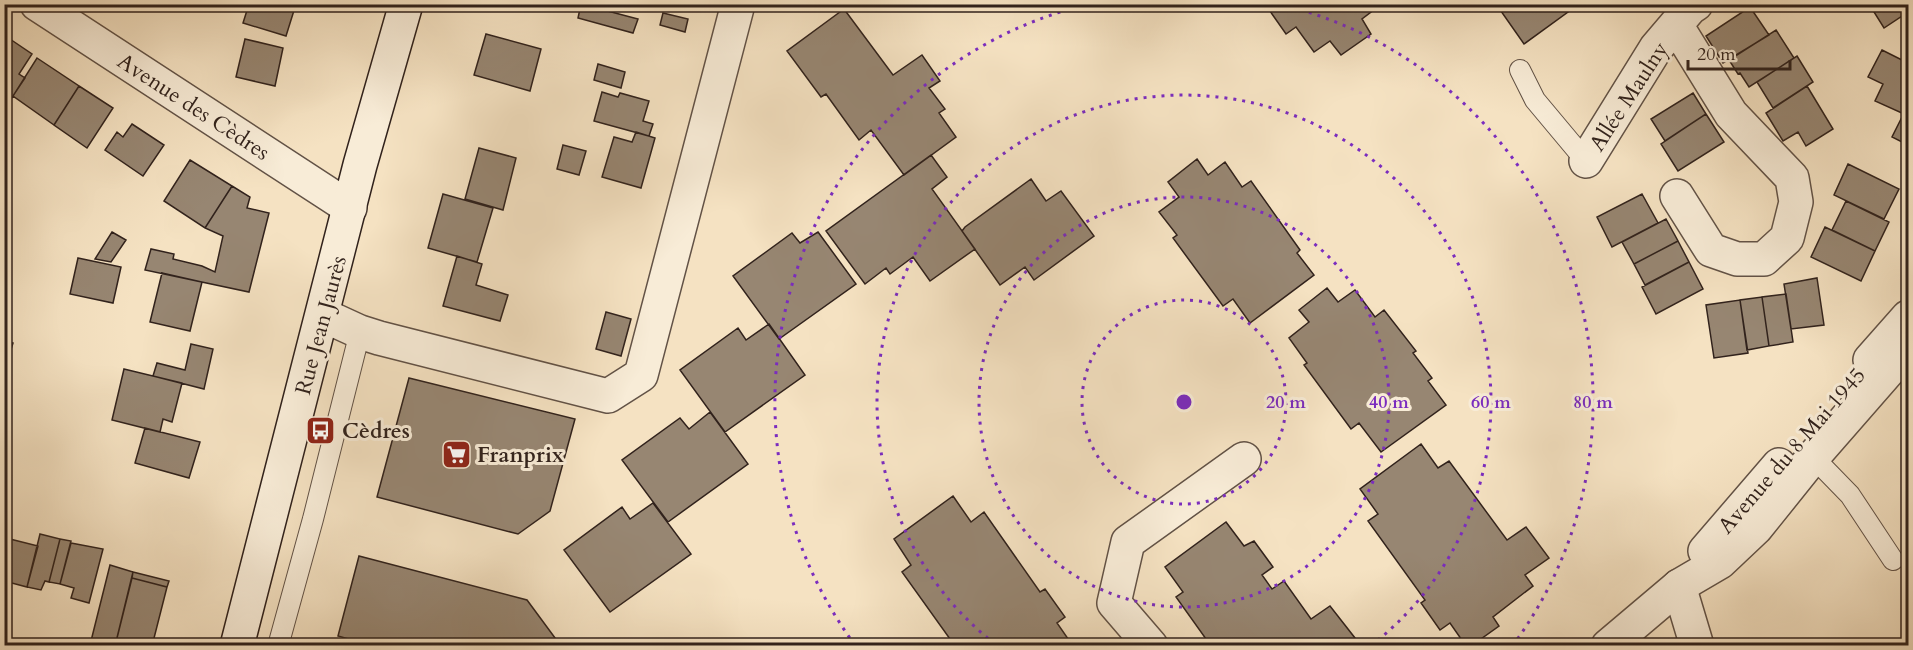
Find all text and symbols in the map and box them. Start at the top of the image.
scale bar [1688,33,1790,71]
street label: Allée Maulny [1582,36,1676,157]
text: 20 m [1697,42,1736,67]
street label: Avenue des Cèdres [111,46,275,167]
street label: Rue Jean Jaurès [288,252,354,398]
street label: Avenue du 8 Mai 1945 [1711,361,1872,540]
text: 20 m [1266,390,1306,415]
text: 40 m [1369,390,1409,415]
text: 60 m [1471,390,1511,415]
text: 80 m [1573,390,1613,415]
centre of rings [1174,392,1194,412]
bus stop icon: Cèdres [305,414,337,446]
place label: Cèdres [342,416,410,446]
supermarket icon: Franprix [440,438,472,470]
place label: Franprix [477,440,564,470]

